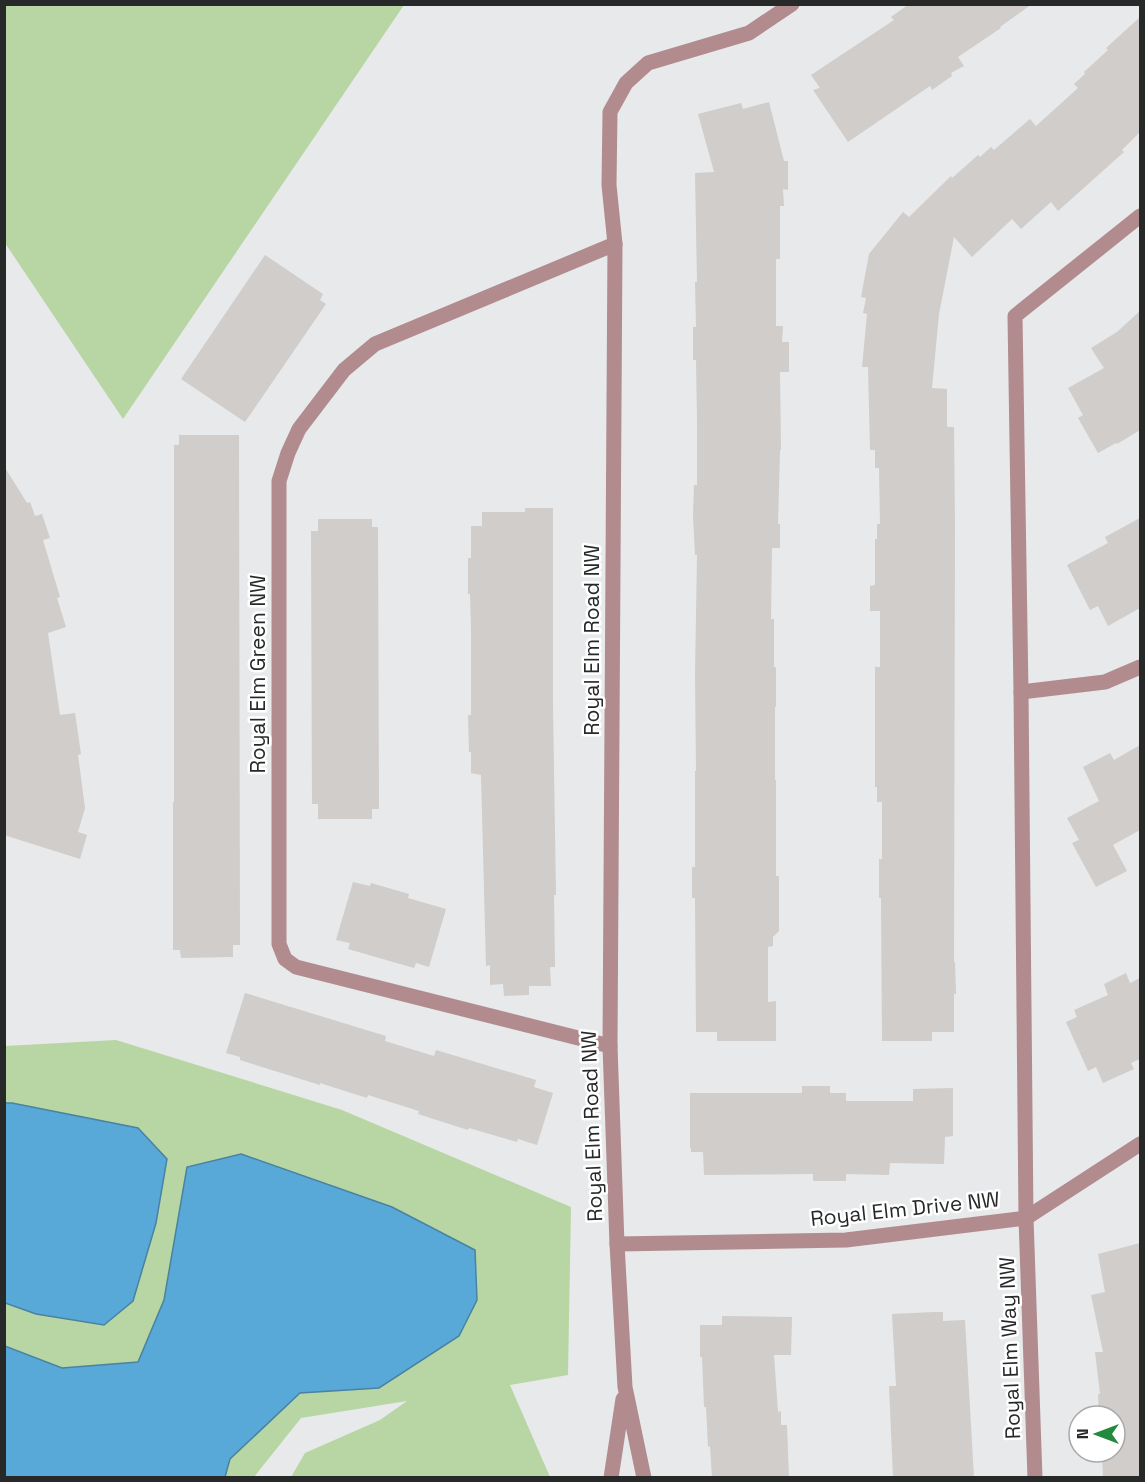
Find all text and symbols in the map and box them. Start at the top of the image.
street label: Royal Elm Road NW [578,544,605,736]
street label: Royal Elm Green NW [244,575,271,773]
street label: Royal Elm Road NW [575,1030,608,1222]
street label: Royal Elm Drive NW [809,1185,1001,1232]
street label: Royal Elm Way NW [993,1256,1026,1440]
north arrow [1067,1404,1127,1464]
text: N [1072,1429,1093,1439]

